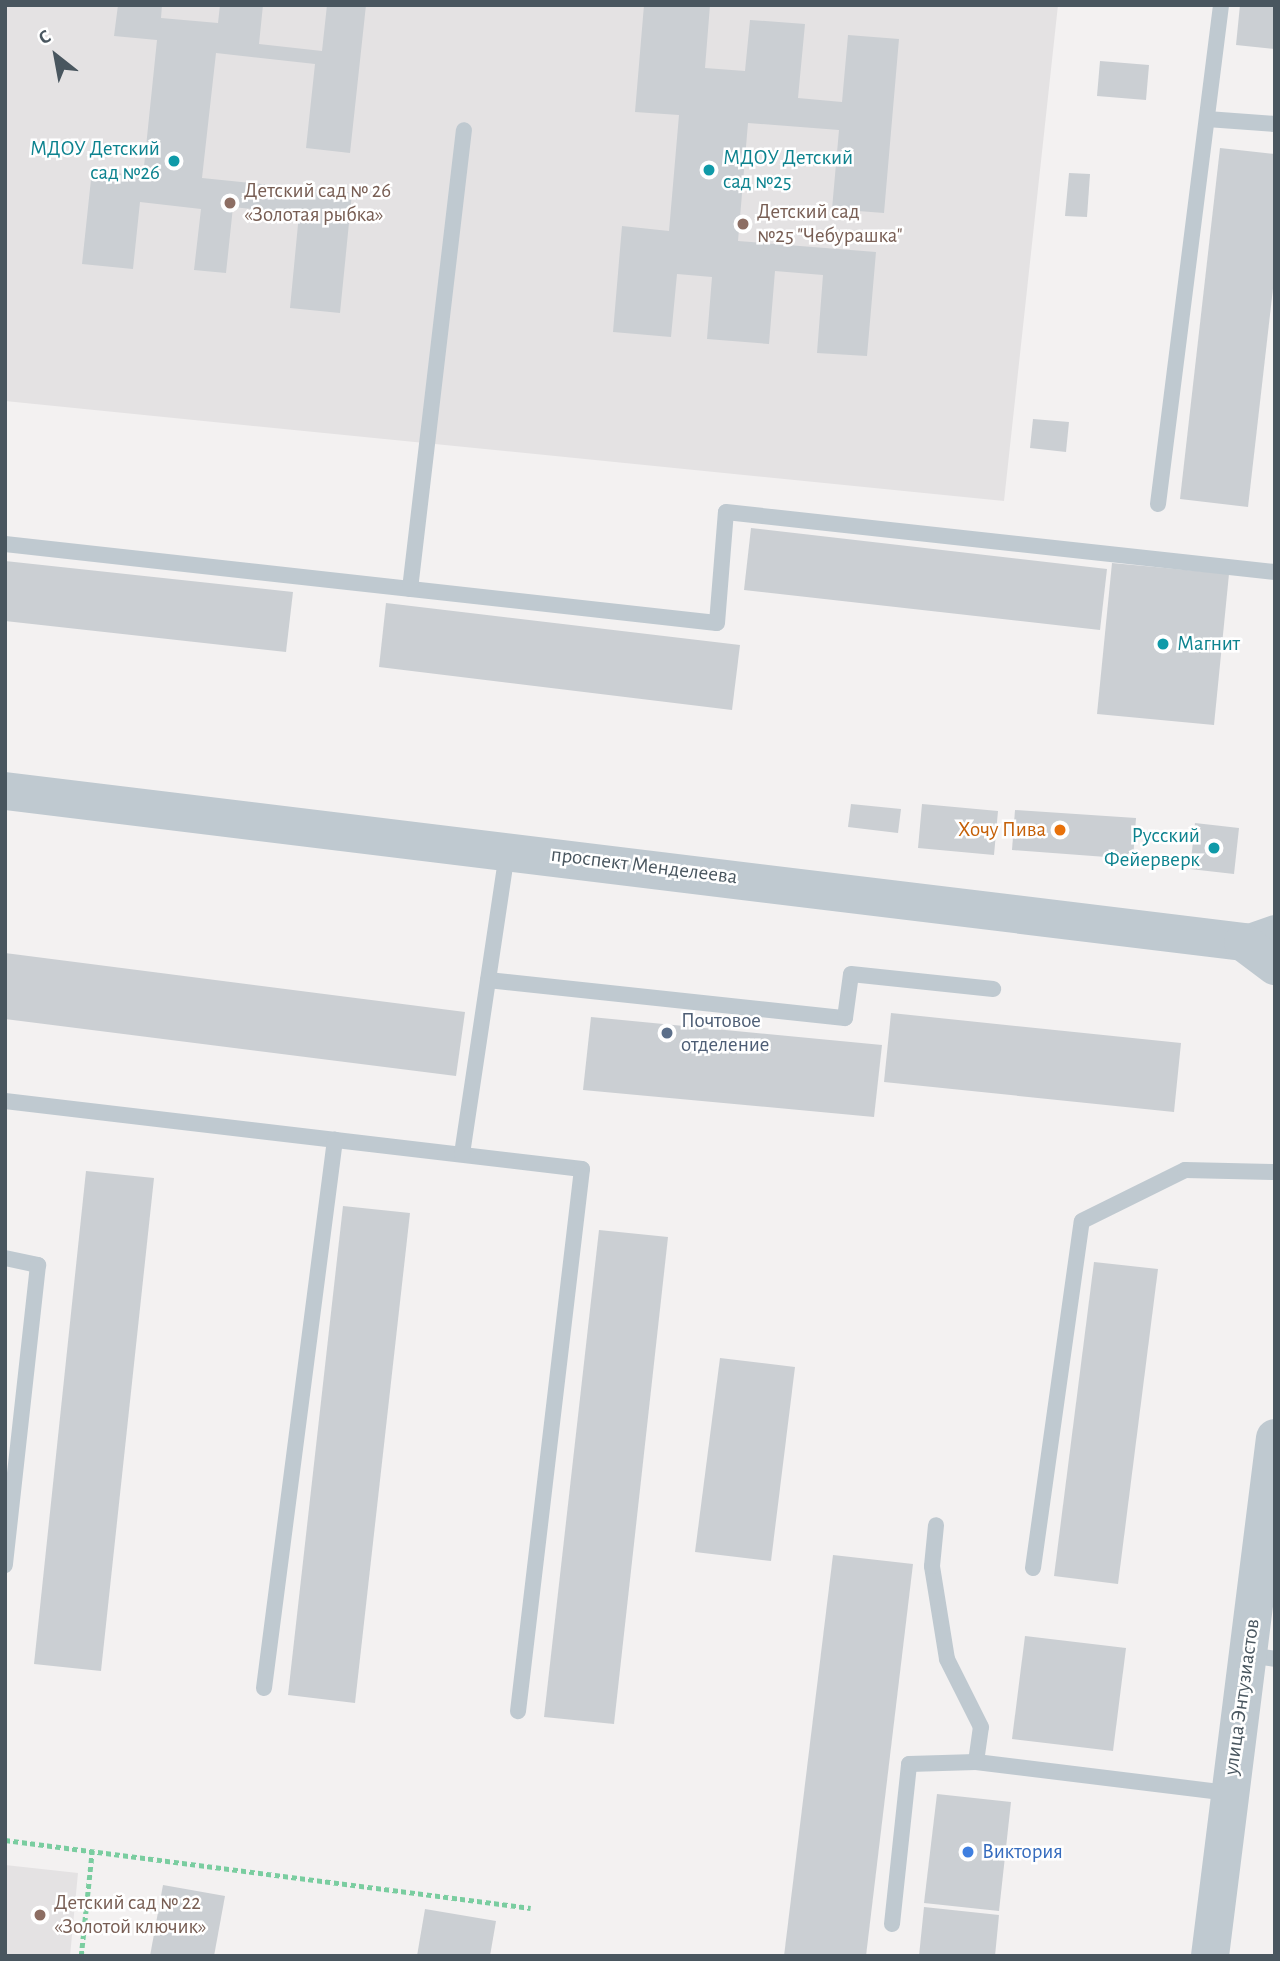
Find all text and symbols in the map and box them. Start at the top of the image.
north arrow [21,21,91,91]
text: С [36,27,54,48]
place label: МДОУ Детский сад №26 [30,136,160,186]
place label: МДОУ Детский сад №25 [723,145,853,195]
marker: МДОУ Детский сад №26 [166,153,182,169]
marker: МДОУ Детский сад №25 [701,162,717,178]
place label: Детский сад № 26 «Золотая рыбка» [244,178,391,228]
marker: Детский сад № 26 «Золотая рыбка» [222,195,238,211]
place label: Детский сад №25 "Чебурашка" [757,199,903,249]
marker: Детский сад №25 "Чебурашка" [735,216,751,232]
place label: Магнит [1177,631,1240,657]
marker: Магнит [1155,636,1171,652]
place label: Хочу Пива [958,817,1046,843]
marker: Хочу Пива [1052,822,1068,838]
place label: Русский Фейерверк [1104,823,1200,873]
marker: Русский Фейерверк [1206,840,1222,856]
street label: проспект Менделеева [549,842,739,890]
place label: Почтовое отделение [681,1008,769,1058]
marker: Почтовое отделение [659,1025,675,1041]
street label: улица Энтузиастов [1219,1617,1265,1777]
place label: Виктория [982,1839,1063,1865]
marker: Виктория [960,1844,976,1860]
place label: Детский сад № 22 «Золотой ключик» [54,1890,206,1940]
marker: Детский сад № 22 «Золотой ключик» [32,1907,48,1923]

